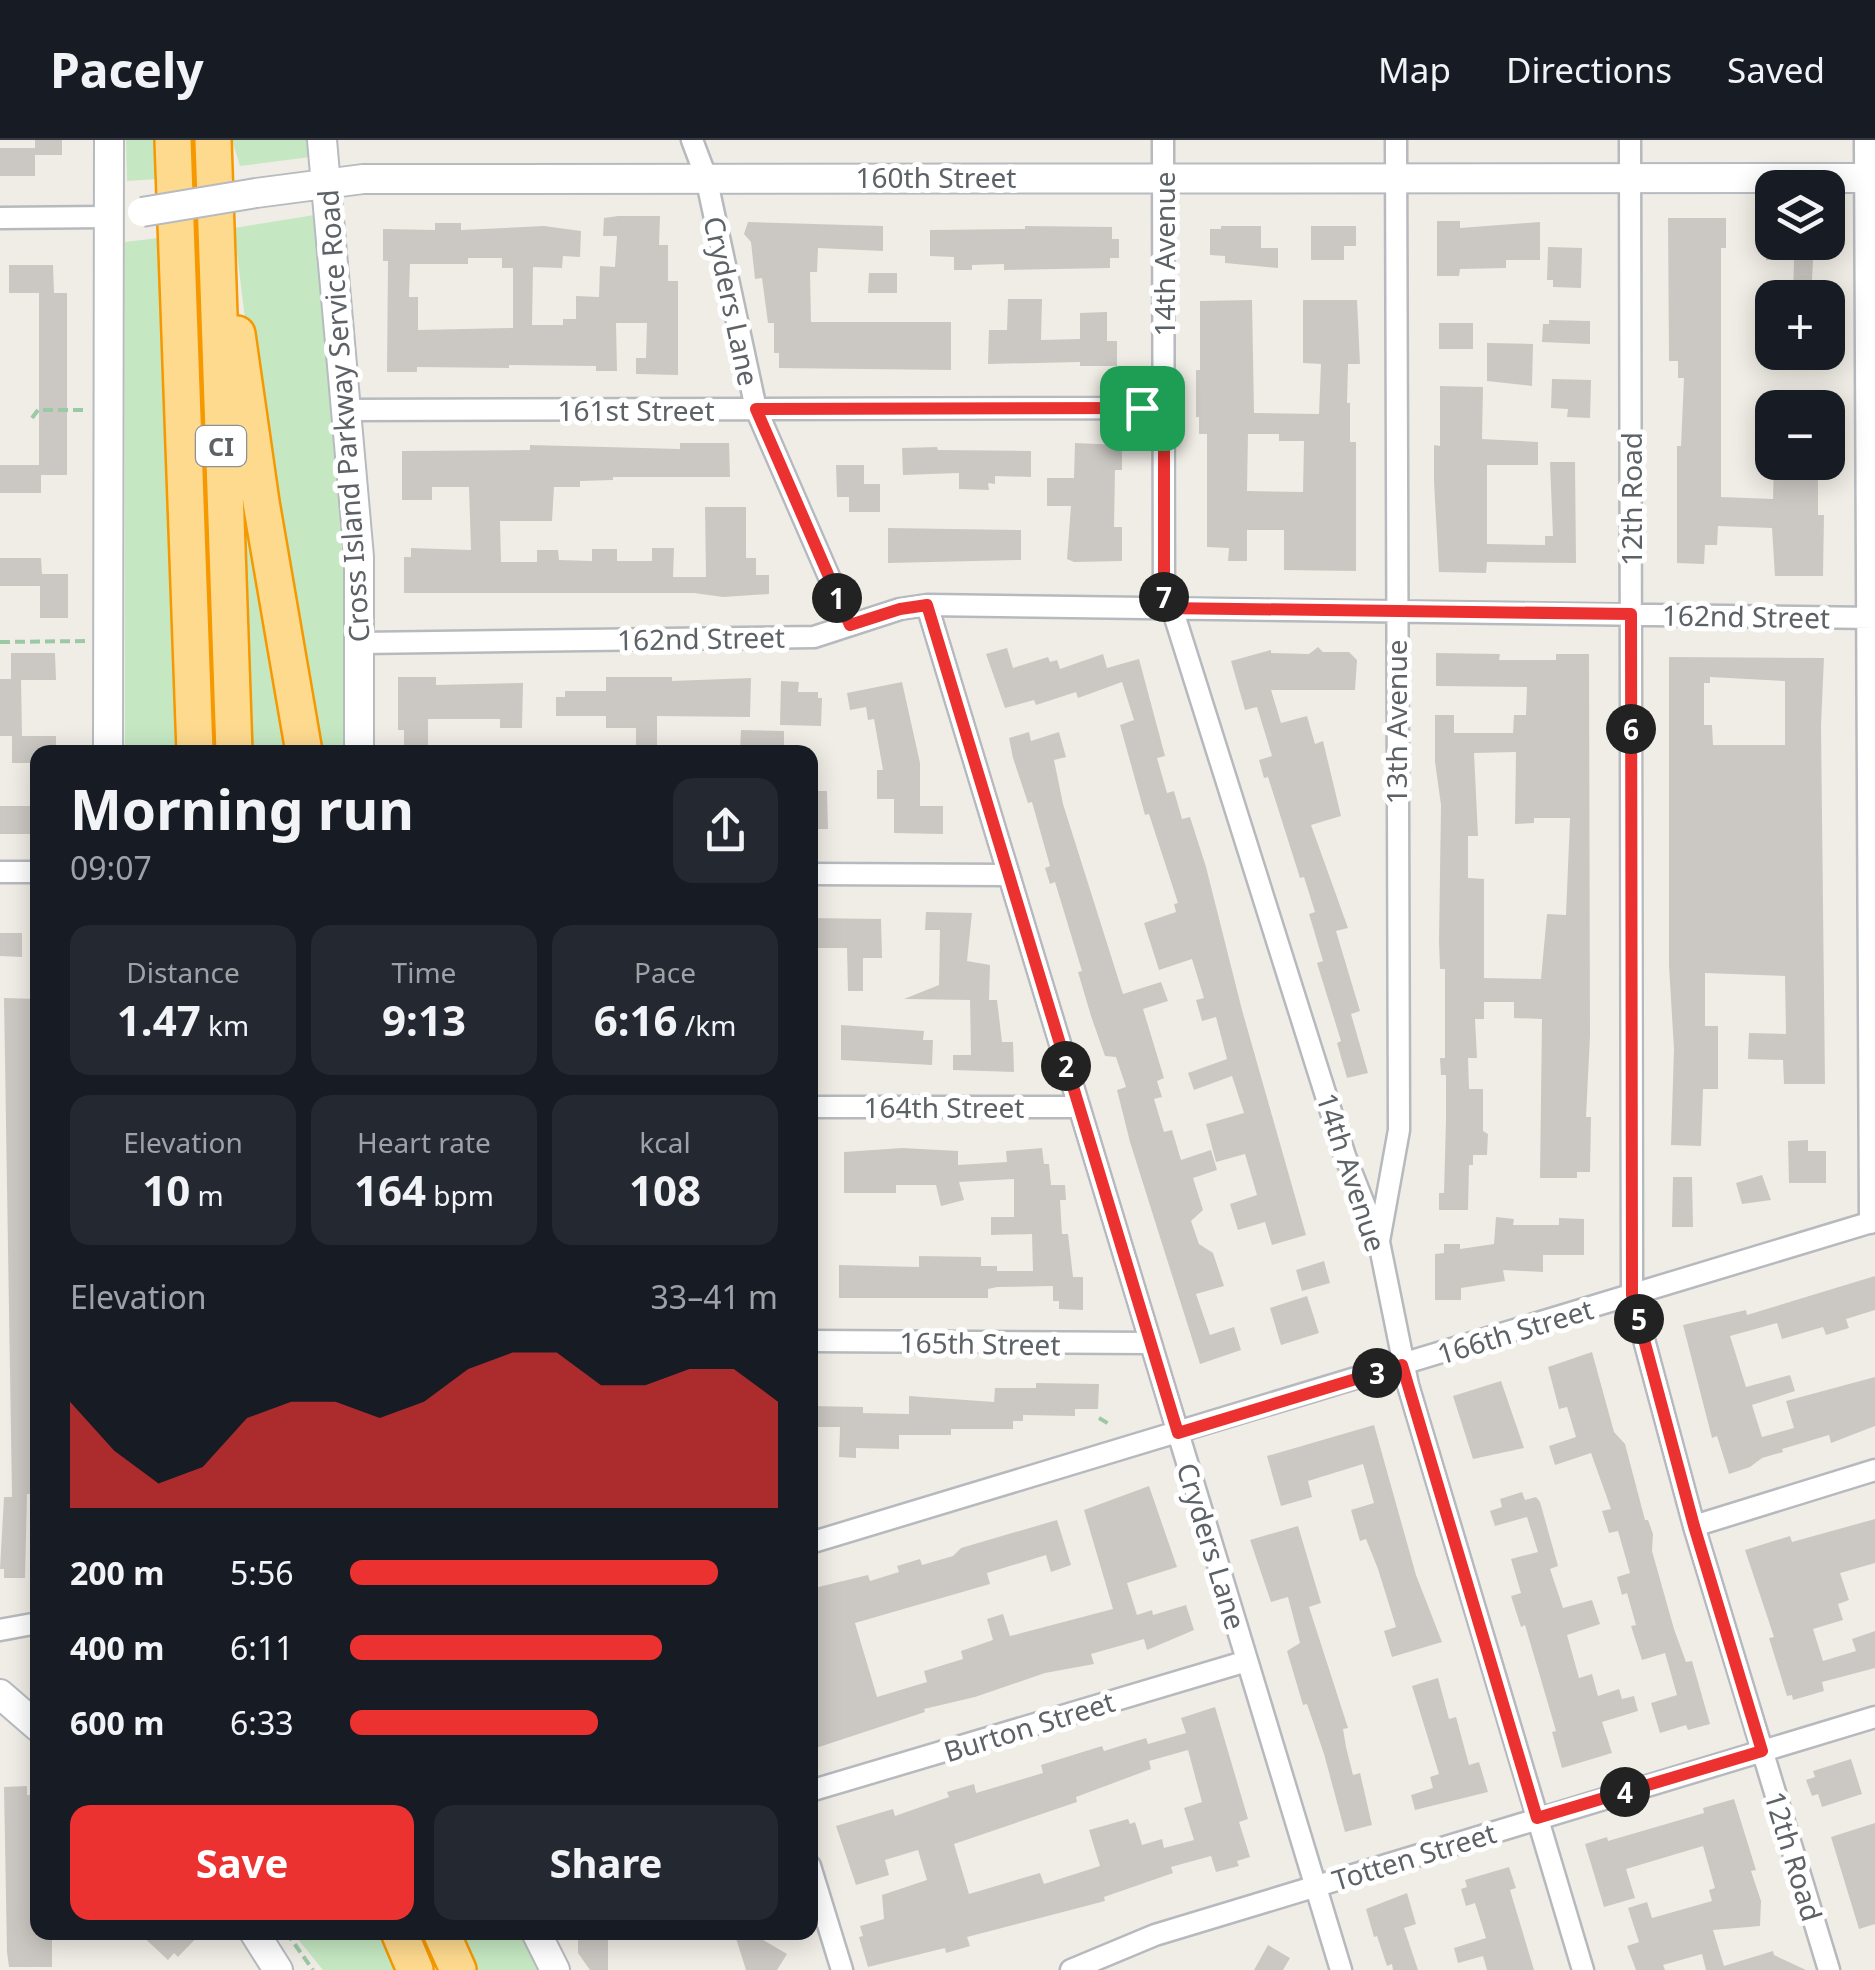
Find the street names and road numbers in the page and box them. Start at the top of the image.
street label: 160th Street [856,158,1016,196]
street label: 14th Avenue [1145,171,1183,337]
street label: Cross Island Parkway Service Road [308,188,378,644]
street label: Cryders Lane [696,213,768,389]
street label: 161st Street [557,391,715,429]
road number: CI [196,426,246,466]
street label: 12th Road [1612,432,1650,566]
street label: 162nd Street [1662,596,1830,636]
street label: 162nd Street [617,618,785,658]
street label: 13th Avenue [1377,639,1415,805]
street label: 164th Street [864,1088,1024,1126]
street label: 14th Avenue [1308,1088,1396,1256]
street label: 166th Street [1432,1289,1598,1373]
street label: 165th Street [899,1323,1061,1363]
street label: Cryders Lane [1169,1458,1255,1634]
street label: Burton Street [939,1682,1119,1770]
street label: 12th Road [1756,1786,1832,1926]
street label: Totten Street [1327,1813,1501,1899]

